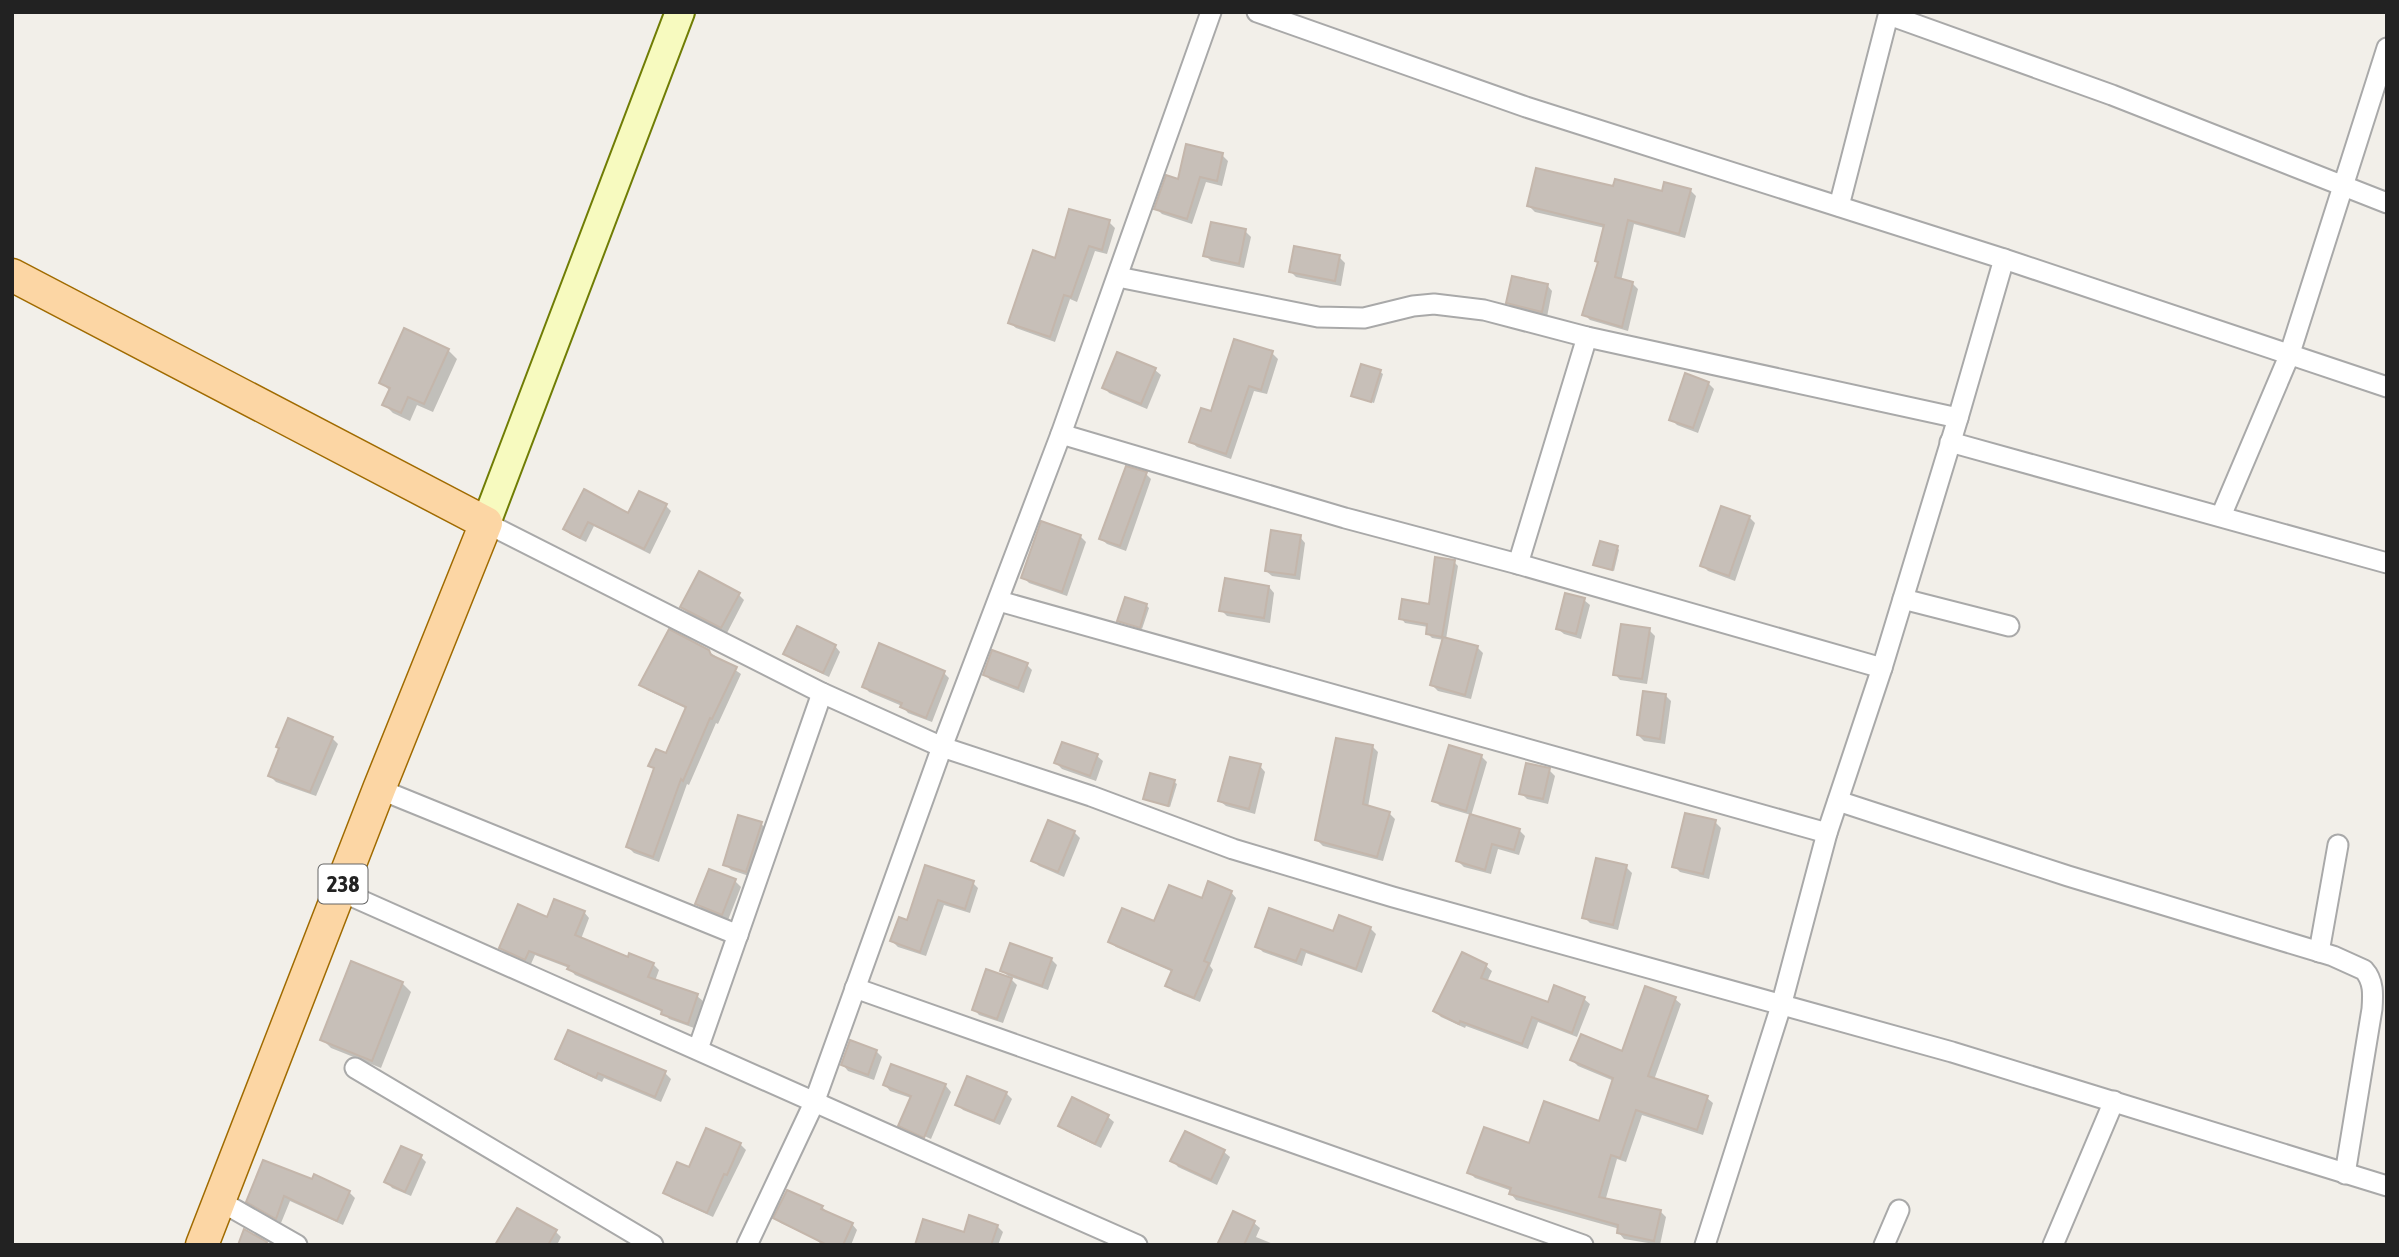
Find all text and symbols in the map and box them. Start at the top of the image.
road number: 238 [318,864,368,904]

